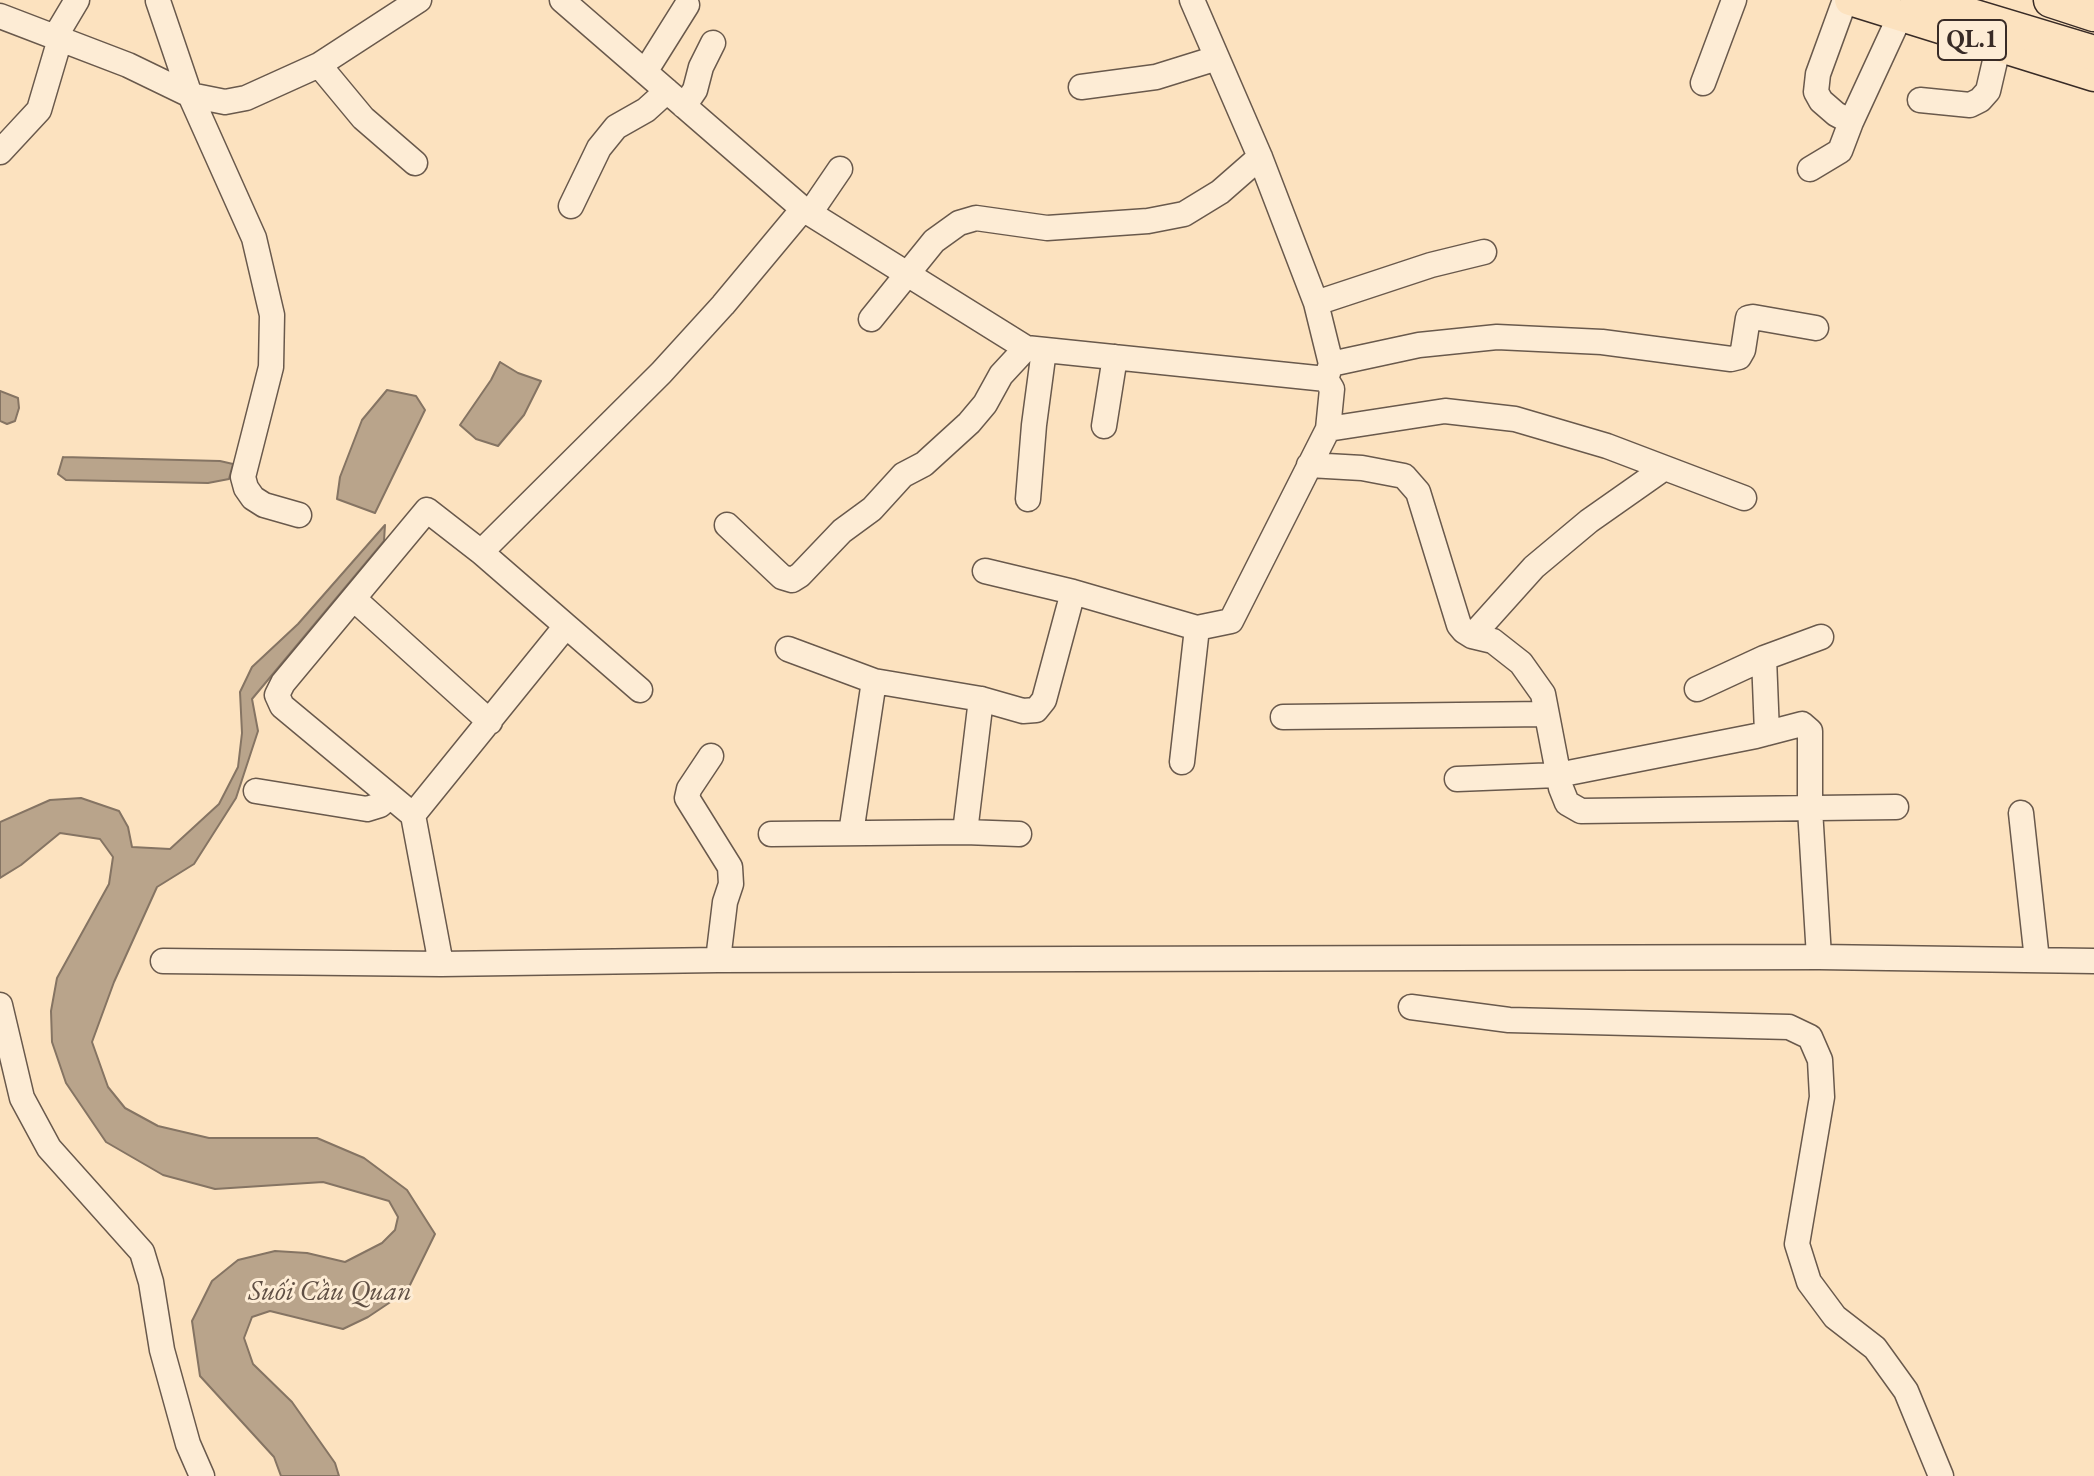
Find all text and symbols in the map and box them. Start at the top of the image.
road number: QL.1 [1938,20,2006,60]
water label: Suối Cầu Quan [248,1275,412,1309]

